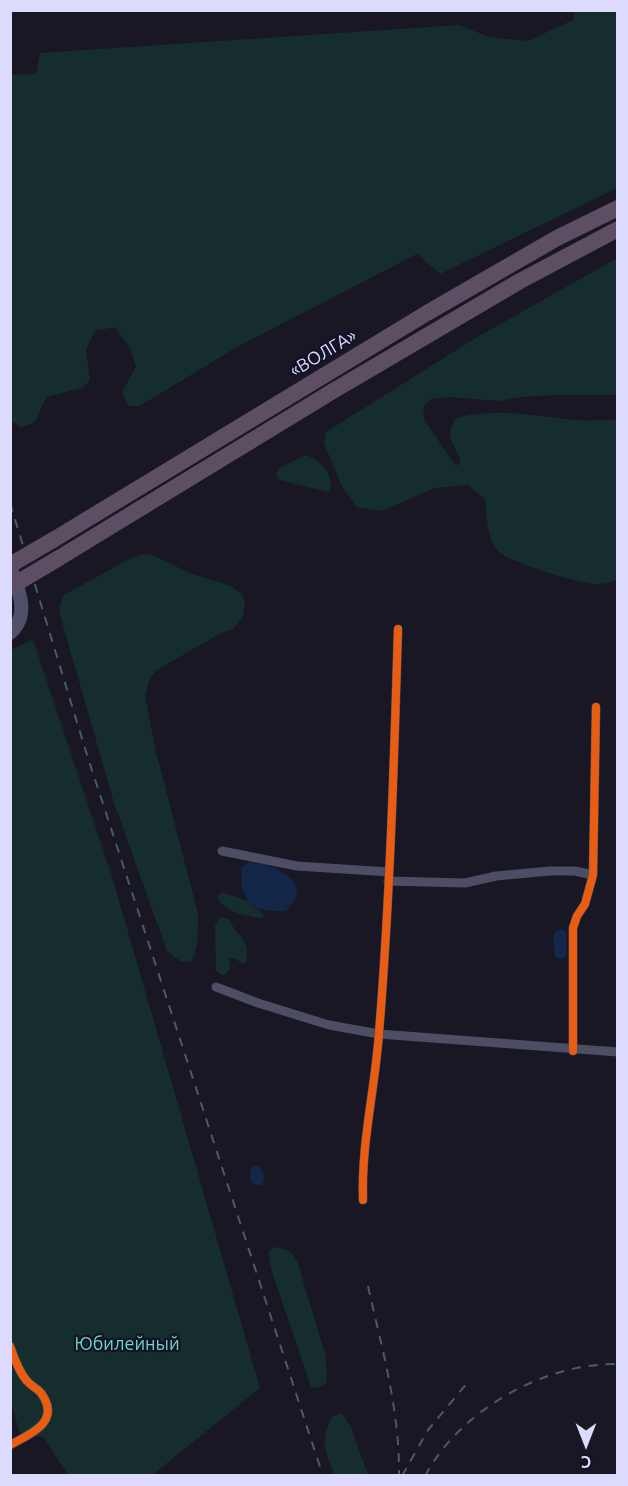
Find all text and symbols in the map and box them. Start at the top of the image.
street label: «ВОЛГА» [286,325,360,381]
park label: Юбилейный [74,1333,180,1355]
north arrow [556,1414,616,1474]
text: С [581,1453,591,1471]

